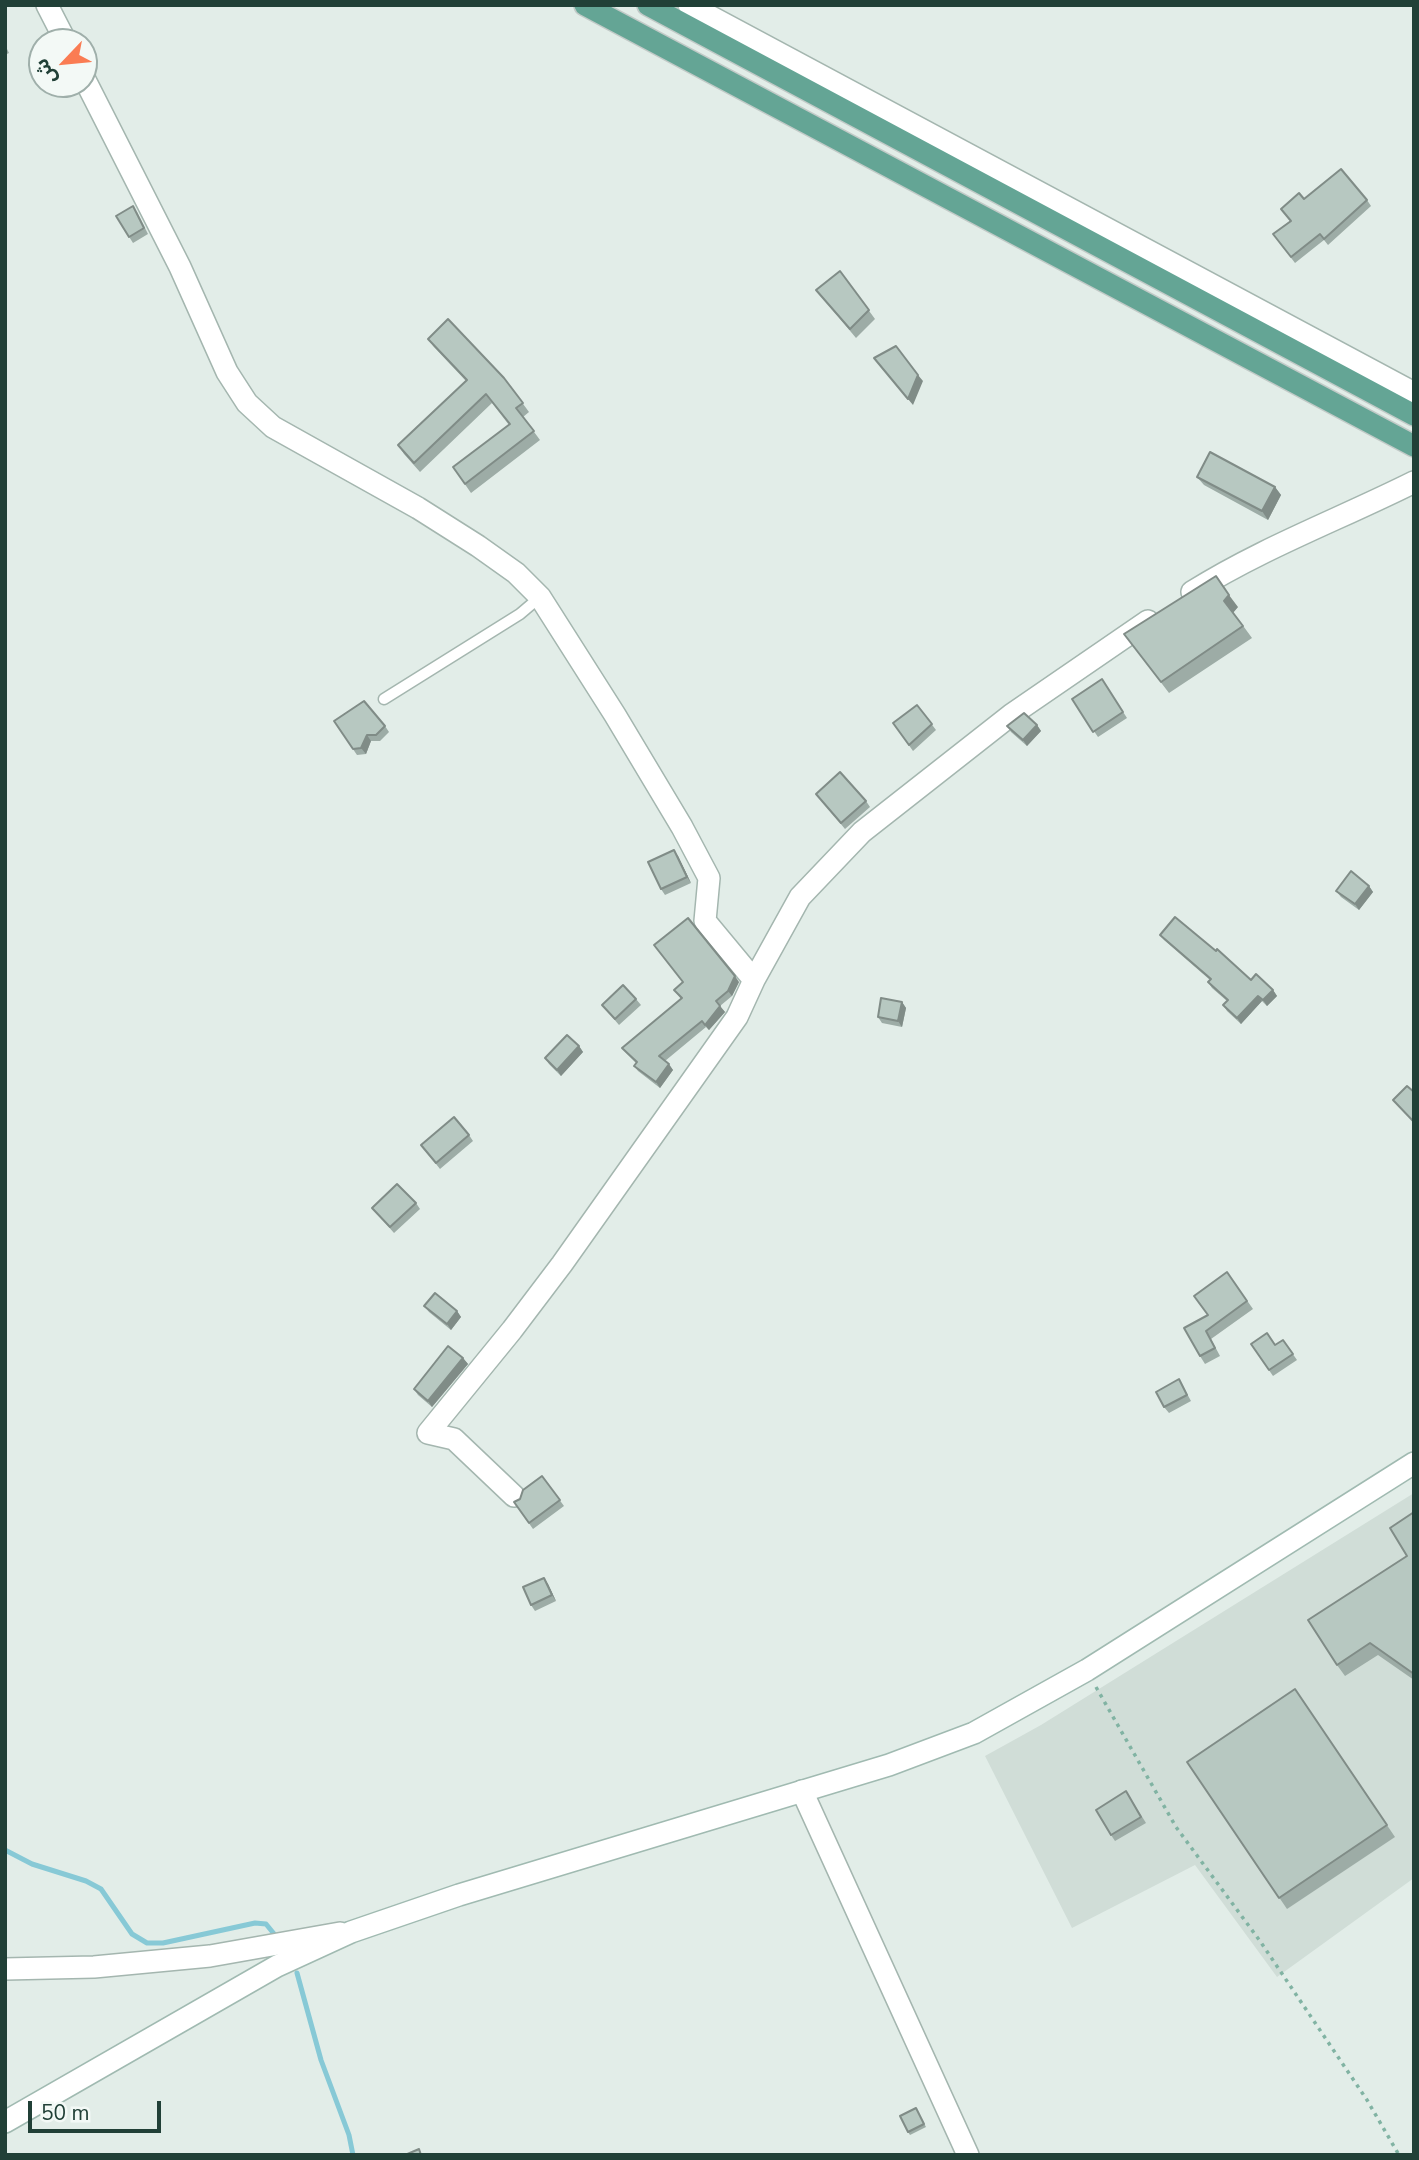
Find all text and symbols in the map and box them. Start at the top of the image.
north arrow [28,28,98,98]
text: ش [29,54,63,89]
scale bar [32,2086,164,2130]
text: 50 m [41,2099,90,2127]

